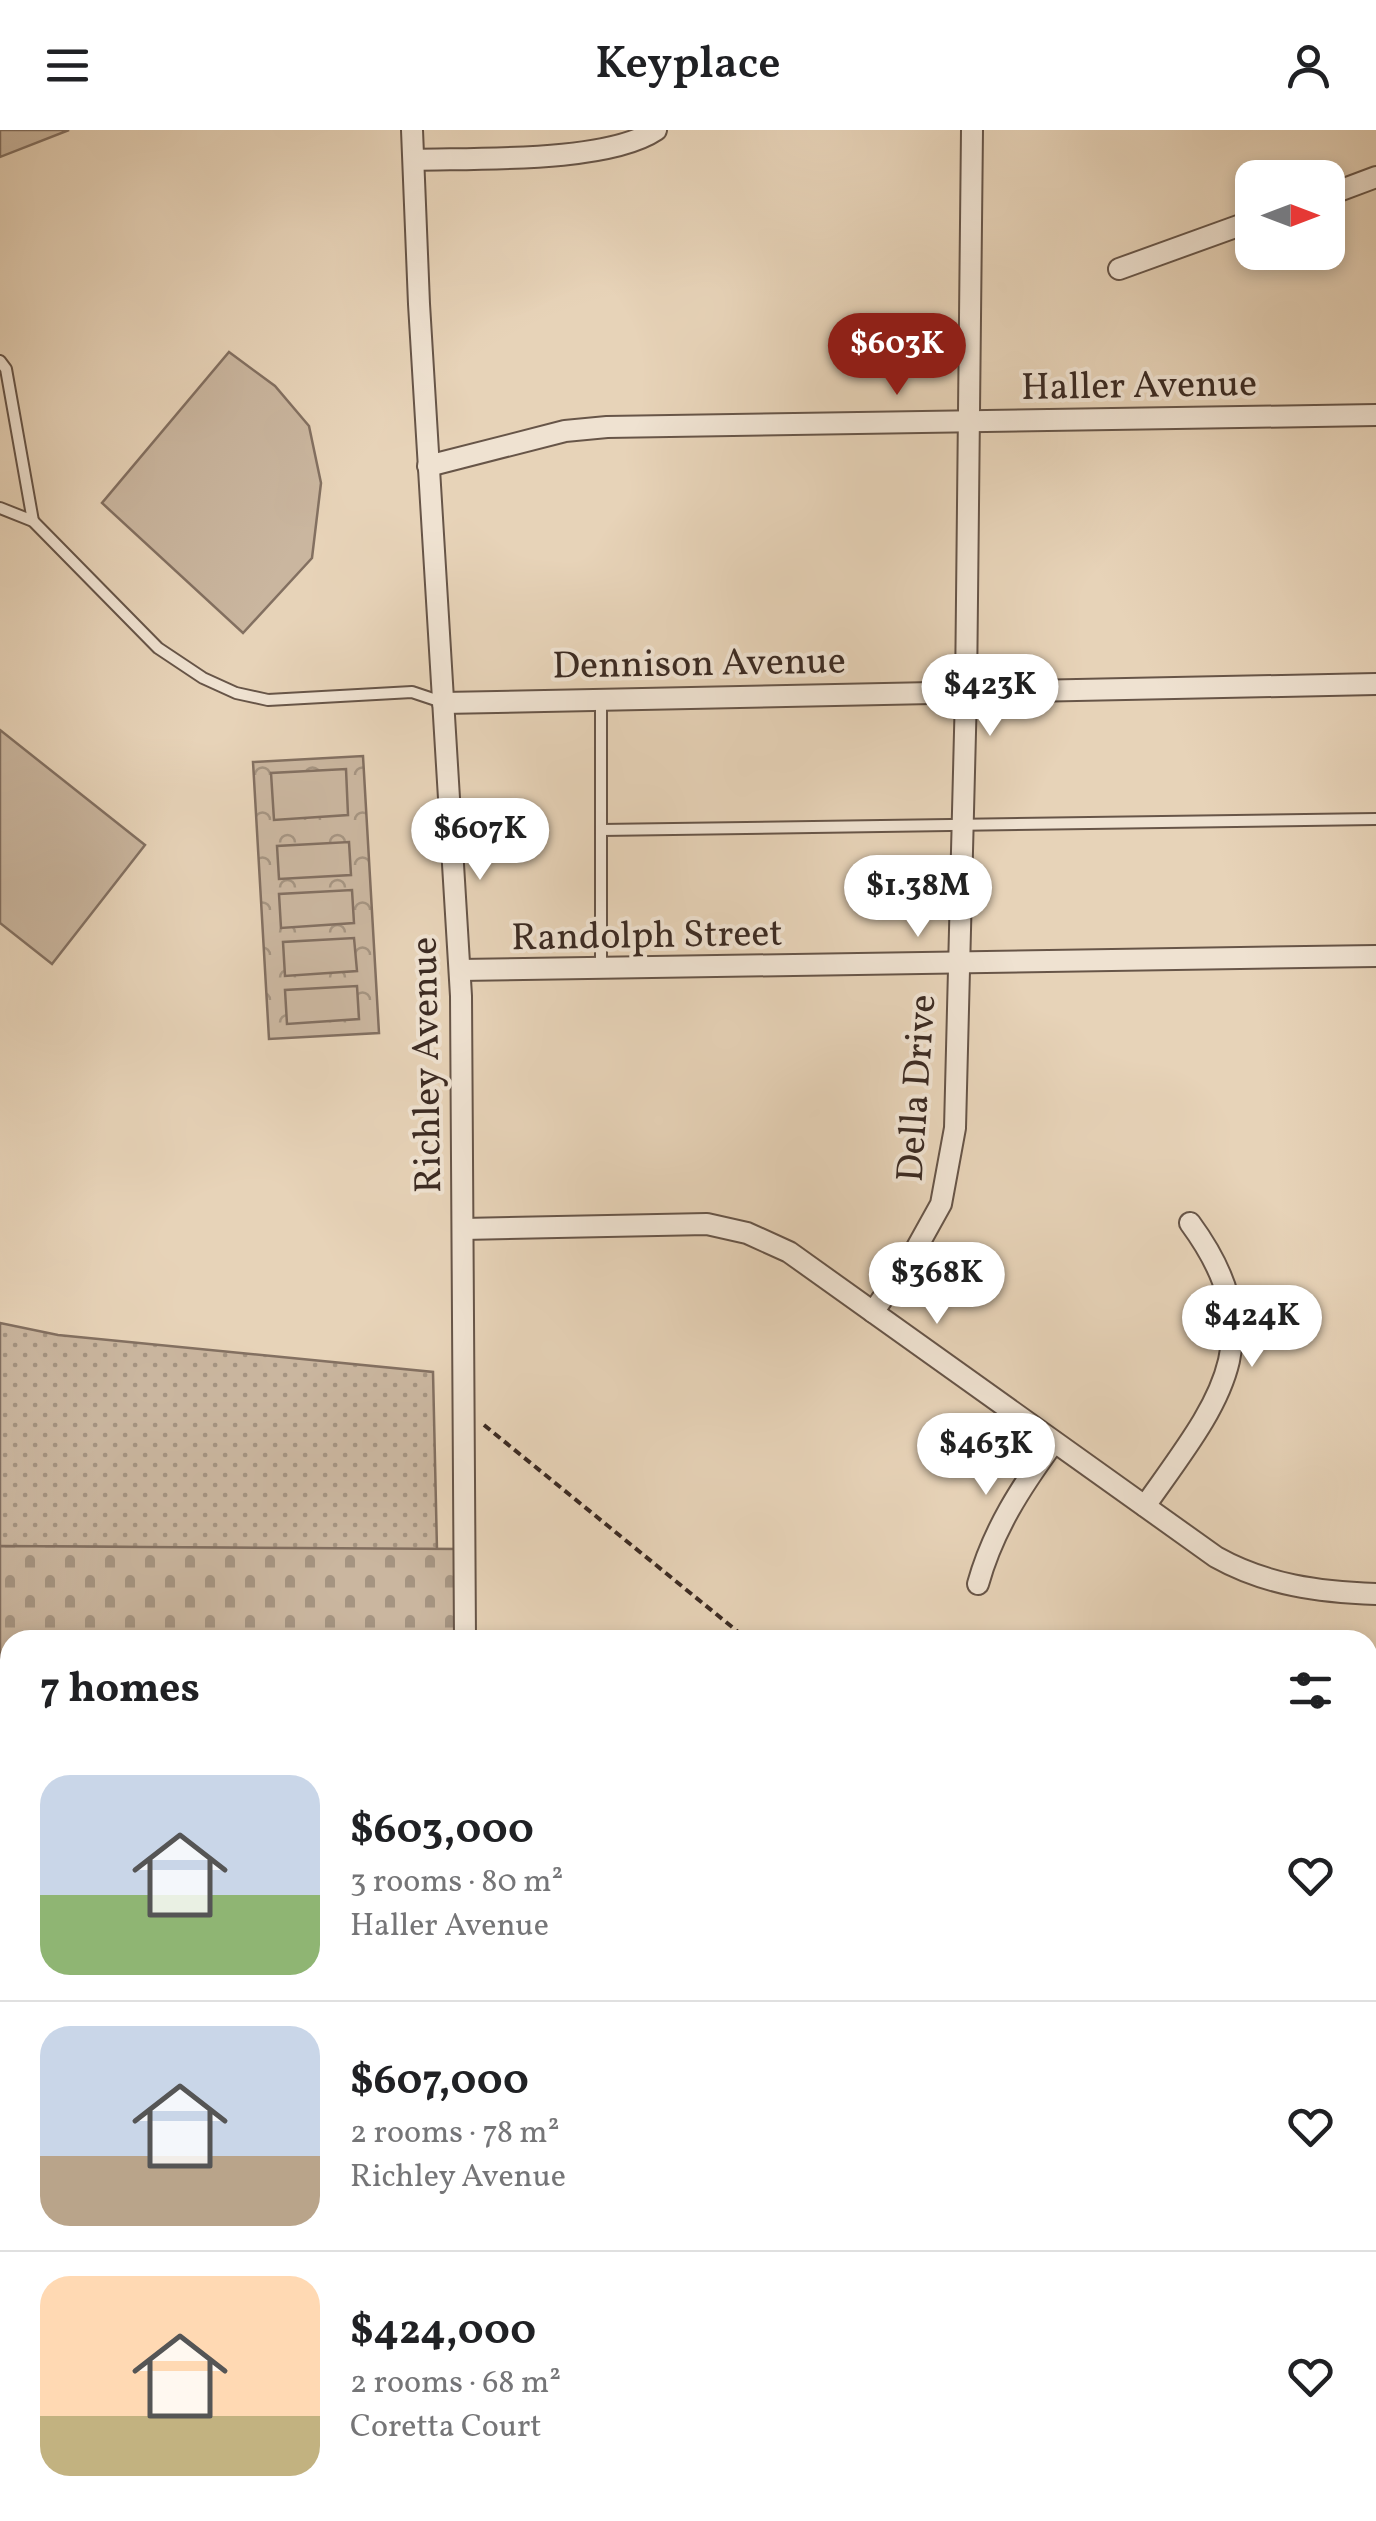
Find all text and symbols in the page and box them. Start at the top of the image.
text: Keyplace [595,34,781,97]
icon: menu [40,38,95,93]
icon: person [1281,38,1336,93]
north arrow [1235,160,1345,270]
map controls [1235,160,1345,270]
pin: $603K [827,313,967,398]
text: $603K [850,323,944,367]
street label: Haller Avenue [1021,359,1258,416]
street label: Dennison Avenue [552,636,846,695]
pin: $423K [920,654,1060,739]
text: $423K [944,664,1036,708]
pin: $607K [410,798,550,883]
text: $607K [433,808,527,852]
pin: $1.38M [837,855,999,940]
text: $1.38M [866,865,970,909]
street label: Randolph Street [511,909,783,966]
street label: Richley Avenue [400,936,457,1194]
street label: Della Drive [886,993,951,1184]
pin: $368K [867,1242,1007,1327]
text: $368K [891,1252,983,1296]
pin: $424K [1182,1285,1322,1370]
text: $424K [1204,1295,1300,1339]
pin: $463K [916,1413,1056,1498]
text: $463K [939,1423,1033,1467]
text: 7 homes [40,1661,200,1720]
icon: filters [1283,1663,1338,1718]
text: $603,000 [350,1802,534,1861]
icon: home [120,1815,240,1935]
icon: heart [1283,1848,1338,1903]
text: 3 rooms · 80 m² [350,1861,563,1905]
text: Haller Avenue [350,1905,549,1949]
text: $607,000 [350,2053,529,2112]
icon: home [120,2066,240,2186]
icon: heart [1283,2099,1338,2154]
text: 2 rooms · 78 m² [350,2112,560,2156]
text: Richley Avenue [350,2156,566,2200]
text: $424,000 [350,2303,536,2362]
icon: home [120,2316,240,2436]
icon: heart [1283,2349,1338,2404]
text: 2 rooms · 68 m² [350,2362,561,2406]
text: Coretta Court [350,2406,542,2450]

